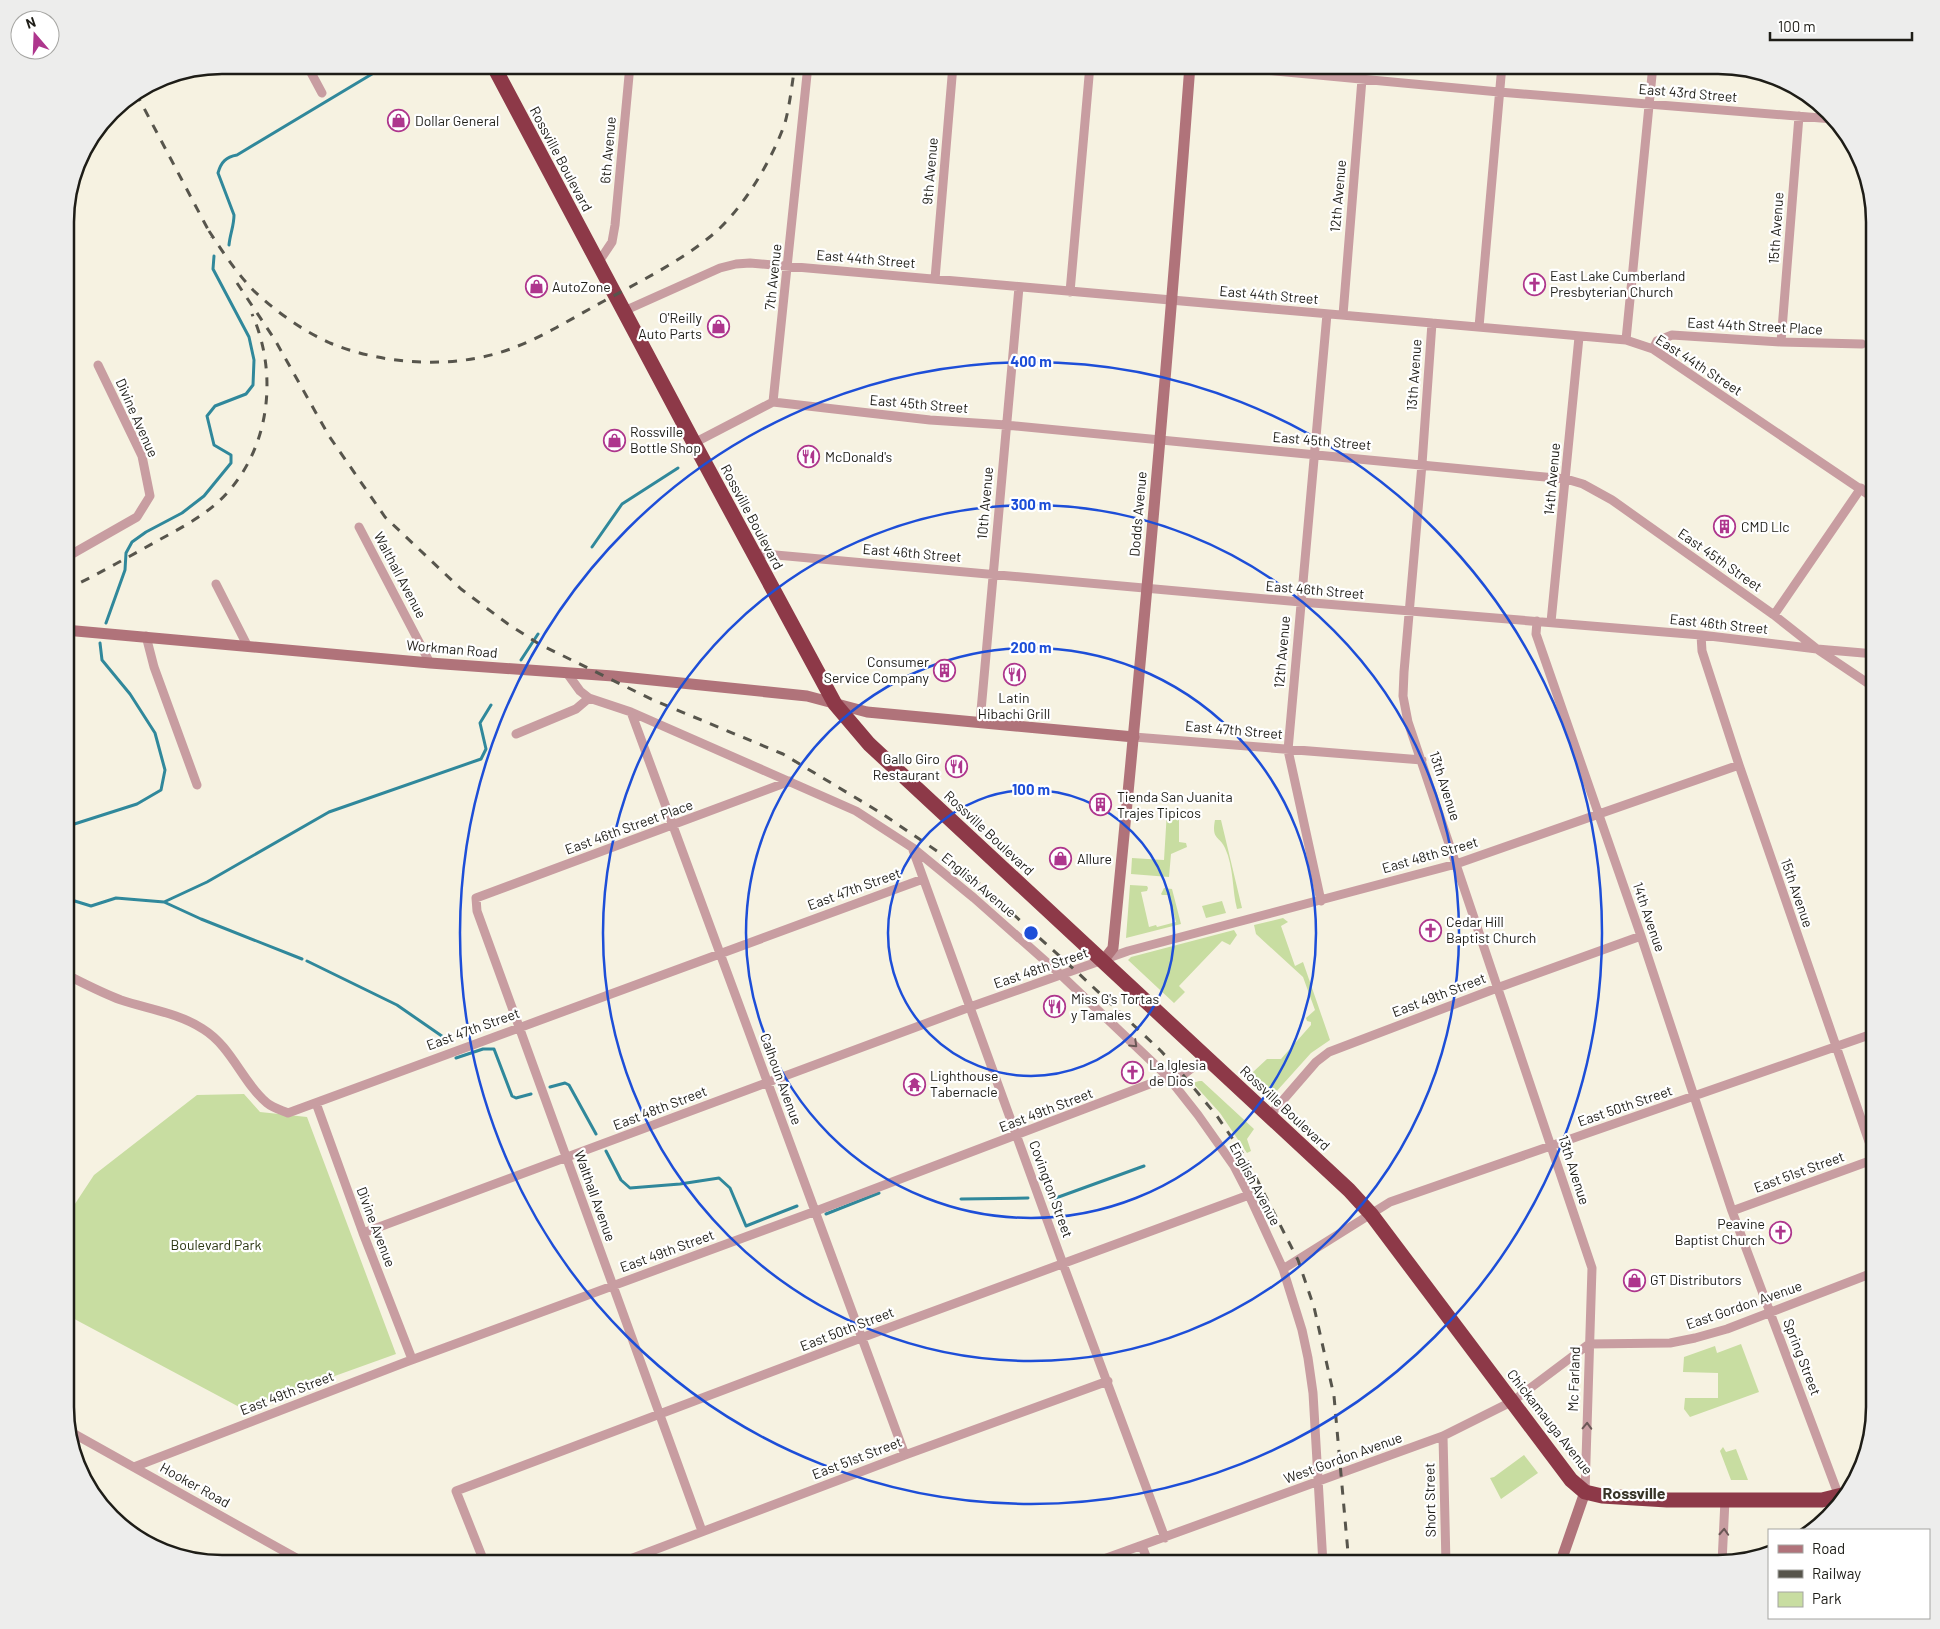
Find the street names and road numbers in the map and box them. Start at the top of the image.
street label: East 43rd Street [1638,80,1738,105]
street label: Rossville Boulevard [527,103,596,214]
street label: 6th Avenue [596,116,619,184]
street label: 9th Avenue [918,137,941,205]
street label: 12th Avenue [1326,159,1349,233]
street label: 15th Avenue [1765,191,1786,264]
street label: 7th Avenue [761,243,784,311]
street label: East 44th Street [816,246,916,271]
street label: East 44th Street [1219,282,1319,307]
street label: East 44th Street Place [1687,313,1823,338]
street label: East 44th Street [1653,330,1746,399]
street label: 13th Avenue [1403,338,1424,411]
street label: Divine Avenue [112,376,162,460]
street label: East 45th Street [869,391,969,416]
street label: East 45th Street [1272,428,1372,453]
street label: 14th Avenue [1540,442,1563,516]
street label: Rossville Boulevard [718,461,787,572]
street label: 10th Avenue [973,466,996,540]
street label: Dodds Avenue [1125,471,1150,557]
street label: East 45th Street [1675,524,1766,595]
street label: Walthall Avenue [371,529,430,621]
street label: East 46th Street [862,540,962,565]
street label: East 46th Street [1265,577,1365,602]
street label: East 46th Street [1669,610,1769,637]
street label: 12th Avenue [1270,615,1293,689]
street label: Workman Road [406,636,498,661]
street label: East 47th Street [1185,717,1284,742]
street label: 13th Avenue [1426,749,1465,823]
street label: Rossville Boulevard [941,787,1038,879]
street label: East 46th Street Place [562,795,695,858]
street label: East 48th Street [1380,833,1480,876]
street label: English Avenue [939,849,1020,921]
street label: 15th Avenue [1778,856,1817,930]
street label: East 47th Street [805,864,903,913]
street label: 14th Avenue [1630,880,1669,954]
street label: East 48th Street [991,943,1090,992]
street label: East 49th Street [1390,969,1488,1020]
street label: East 47th Street [424,1004,522,1053]
street label: Calhoun Avenue [757,1031,806,1127]
street label: Rossville Boulevard [1237,1062,1334,1154]
street label: East 50th Street [1575,1081,1674,1130]
street label: East 48th Street [611,1082,709,1133]
street label: East 49th Street [997,1084,1095,1135]
street label: 13th Avenue [1555,1133,1594,1207]
street label: Covington Street [1026,1138,1077,1240]
street label: English Avenue [1226,1139,1285,1228]
street label: East 51st Street [1751,1147,1846,1196]
street label: Walthall Avenue [571,1148,620,1244]
street label: Divine Avenue [353,1184,400,1269]
street label: East 49th Street [617,1226,716,1275]
street label: East Gordon Avenue [1684,1277,1804,1332]
street label: East 50th Street [798,1303,896,1354]
street label: Spring Street [1780,1316,1825,1398]
street label: Mc Farland [1564,1346,1583,1412]
street label: Chickamauga Avenue [1504,1366,1597,1478]
street label: East 49th Street [238,1367,336,1418]
street label: West Gordon Avenue [1281,1428,1404,1487]
street label: East 51st Street [810,1433,904,1482]
street label: Hooker Road [157,1458,233,1511]
street label: Short Street [1420,1463,1439,1537]

